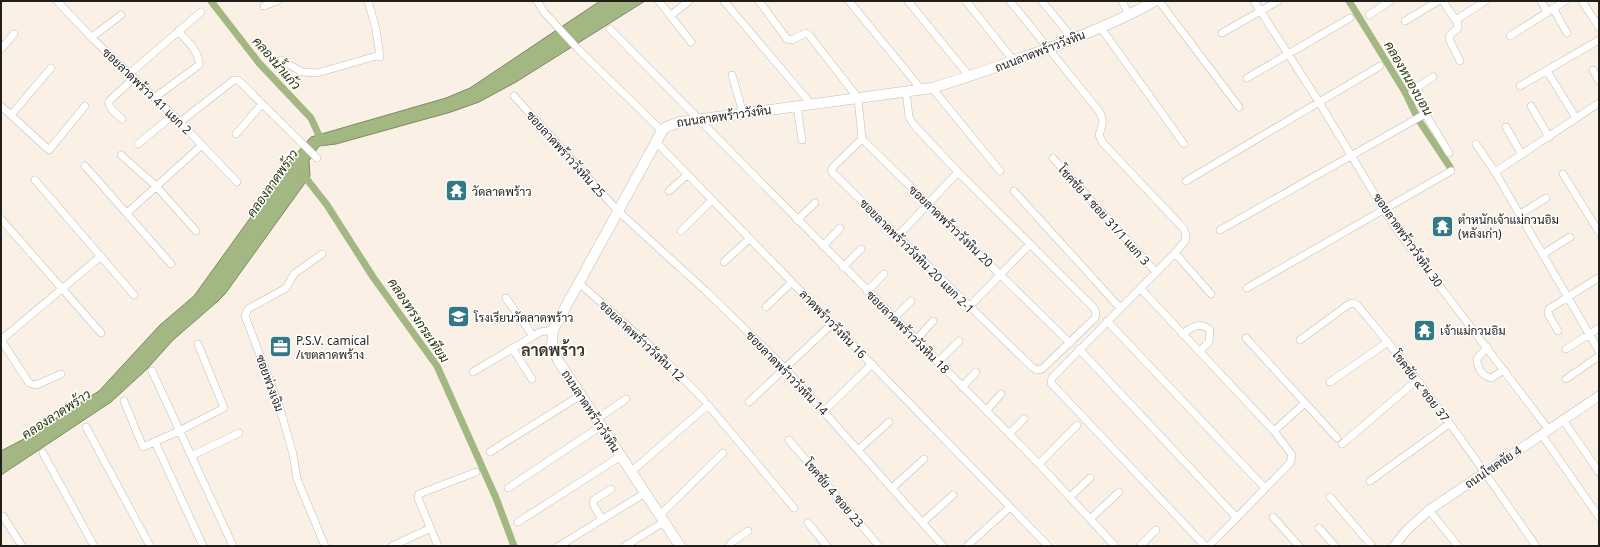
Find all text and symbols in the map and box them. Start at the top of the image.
street label: ถนนลาดพร้าววังหิน [992,26,1088,76]
water label: คลองน้ำแก้ว [249,31,308,94]
water label: คลองหนองบอน [1380,37,1438,119]
street label: ซอยลาดพร้าว 41 แยก 2 [99,44,196,138]
street label: ถนนลาดพร้าววังหิน [676,101,773,131]
street label: ซอยลาดพร้าววังหิน 25 [522,107,610,201]
water label: คลองลาดพร้าว [242,145,302,221]
street label: โชคชัย 4 ซอย 31/1 แยก 3 [1054,160,1154,269]
temple icon: วัดลาดพร้าว [444,178,470,204]
street label: ซอยลาดพร้าววังหิน 20 [905,181,997,271]
place label: วัดลาดพร้าว [472,183,532,200]
street label: ซอยลาดพร้าววังหิน 30 [1369,190,1447,291]
street label: ซอยลาดพร้าววังหิน 20 แยก 2-1 [856,195,978,317]
place label: ตำหนักเจ้าแม่กวนอิม (หลังเก่า) [1458,211,1559,242]
temple icon: ตำหนักเจ้าแม่กวนอิม (หลังเก่า) [1429,213,1455,239]
water label: คลองทรงกระเทียม [384,274,454,366]
street label: ลาดพร้าววังหิน 16 [796,286,870,362]
street label: ซอยลาดพร้าววังหิน 18 [863,287,953,377]
street label: ซอยลาดพร้าววังหิน 12 [595,297,689,385]
school or university icon: โรงเรียนวัดลาดพร้าว [445,304,471,330]
place label: โรงเรียนวัดลาดพร้าว [473,309,573,326]
temple icon: เจ้าแม่กวนอิม [1412,317,1438,343]
place label: เจ้าแม่กวนอิม [1440,322,1506,339]
street label: ซอยลาดพร้าววังหิน 14 [742,327,832,419]
place label: P.S.V. camical /เขตลาดพร้าง [296,332,369,363]
office icon: P.S.V. camical /เขตลาดพร้าง [268,334,294,360]
district label: ลาดพร้าว [521,339,585,361]
street label: โชคชัย ๔ ซอย 37 [1388,346,1454,425]
street label: ซอยพ่วงเจิม [252,352,288,414]
street label: ถนนลาดพร้าววังหิน [558,366,624,456]
water label: คลองลาดพร้าว [18,385,94,443]
street label: ถนนโชคชัย 4 [1461,442,1525,492]
street label: โชคชัย 4 ซอย 23 [800,454,868,531]

